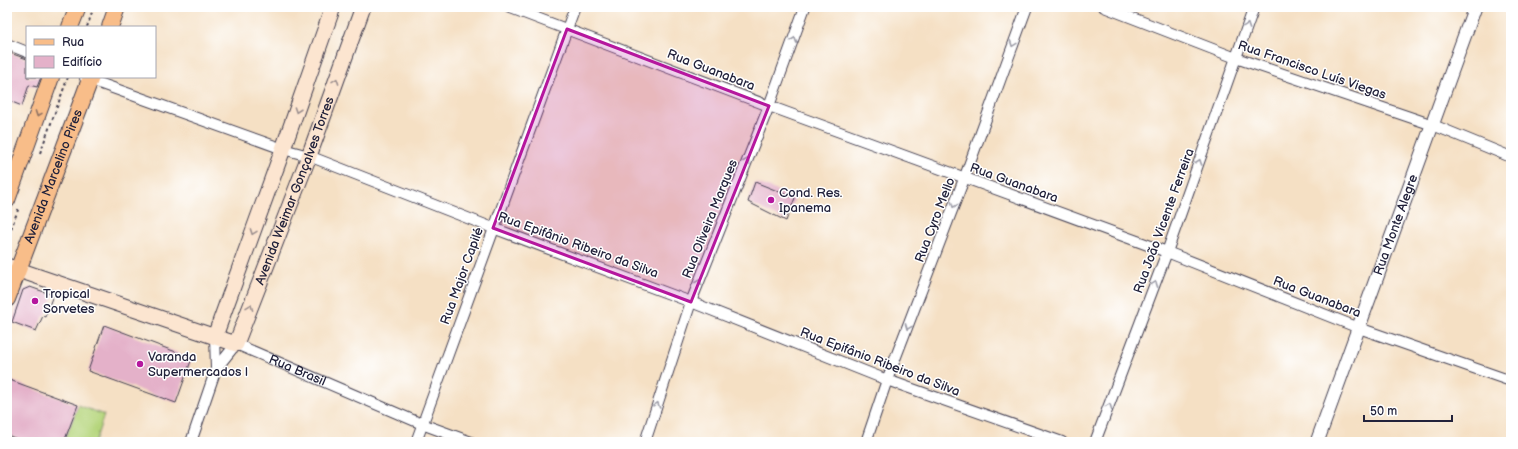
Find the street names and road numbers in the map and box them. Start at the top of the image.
street label: Rua Francisco Luís Viegas [1236,37,1389,103]
street label: Rua Guanabara [665,46,757,94]
street label: Avenida Weimar Gonçalves Torres [252,94,338,287]
street label: Avenida Marcelino Pires [21,107,86,246]
street label: Rua João Vicente Ferreira [1130,146,1198,296]
street label: Rua Oliveira Marques [679,157,741,281]
street label: Rua Guanabara [968,160,1060,206]
street label: Rua Monte Alegre [1370,172,1422,278]
street label: Rua Cyro Mello [911,175,959,265]
street label: Rua Epifânio Ribeiro da Silva [496,208,660,282]
street label: Rua Major Capilé [437,225,487,327]
street label: Rua Guanabara [1271,273,1363,321]
street label: Rua Epifânio Ribeiro da Silva [798,324,962,400]
street label: Rua Brasil [266,351,328,390]

